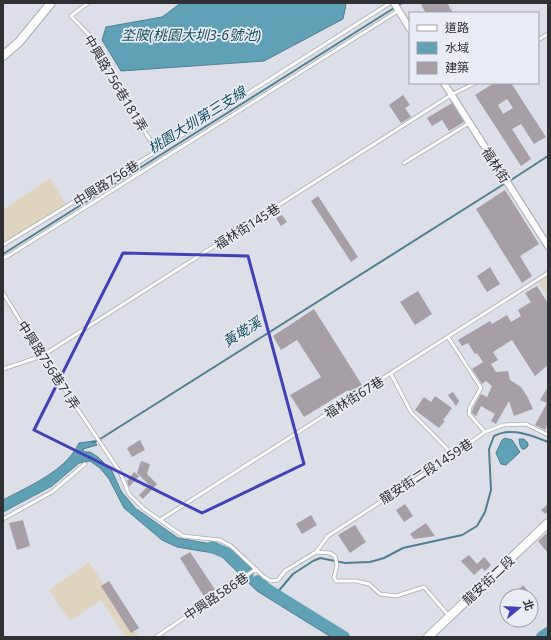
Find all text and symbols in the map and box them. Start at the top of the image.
legend [409,12,539,84]
text: 道路 [445,19,469,36]
water label: 坔陂(桃園大圳3-6號池) [121,25,261,44]
street label: 中興路756巷181弄 [80,31,152,135]
text: 水域 [445,39,469,56]
text: 建築 [445,59,469,76]
water label: 桃園大圳第三支線 [144,81,251,157]
street label: 福林街 [478,144,514,186]
street label: 中興路756巷 [70,156,142,210]
street label: 福林街145巷 [211,199,283,253]
water label: 黃墘溪 [219,311,266,351]
street label: 中興路756巷71弄 [14,317,84,413]
street label: 福林街67巷 [321,372,387,422]
street label: 龍安街二段1459巷 [376,434,476,508]
street label: 龍安街二段 [458,551,518,609]
street label: 中興路586巷 [180,568,252,624]
north arrow [499,588,539,628]
text: 北 [520,597,538,612]

